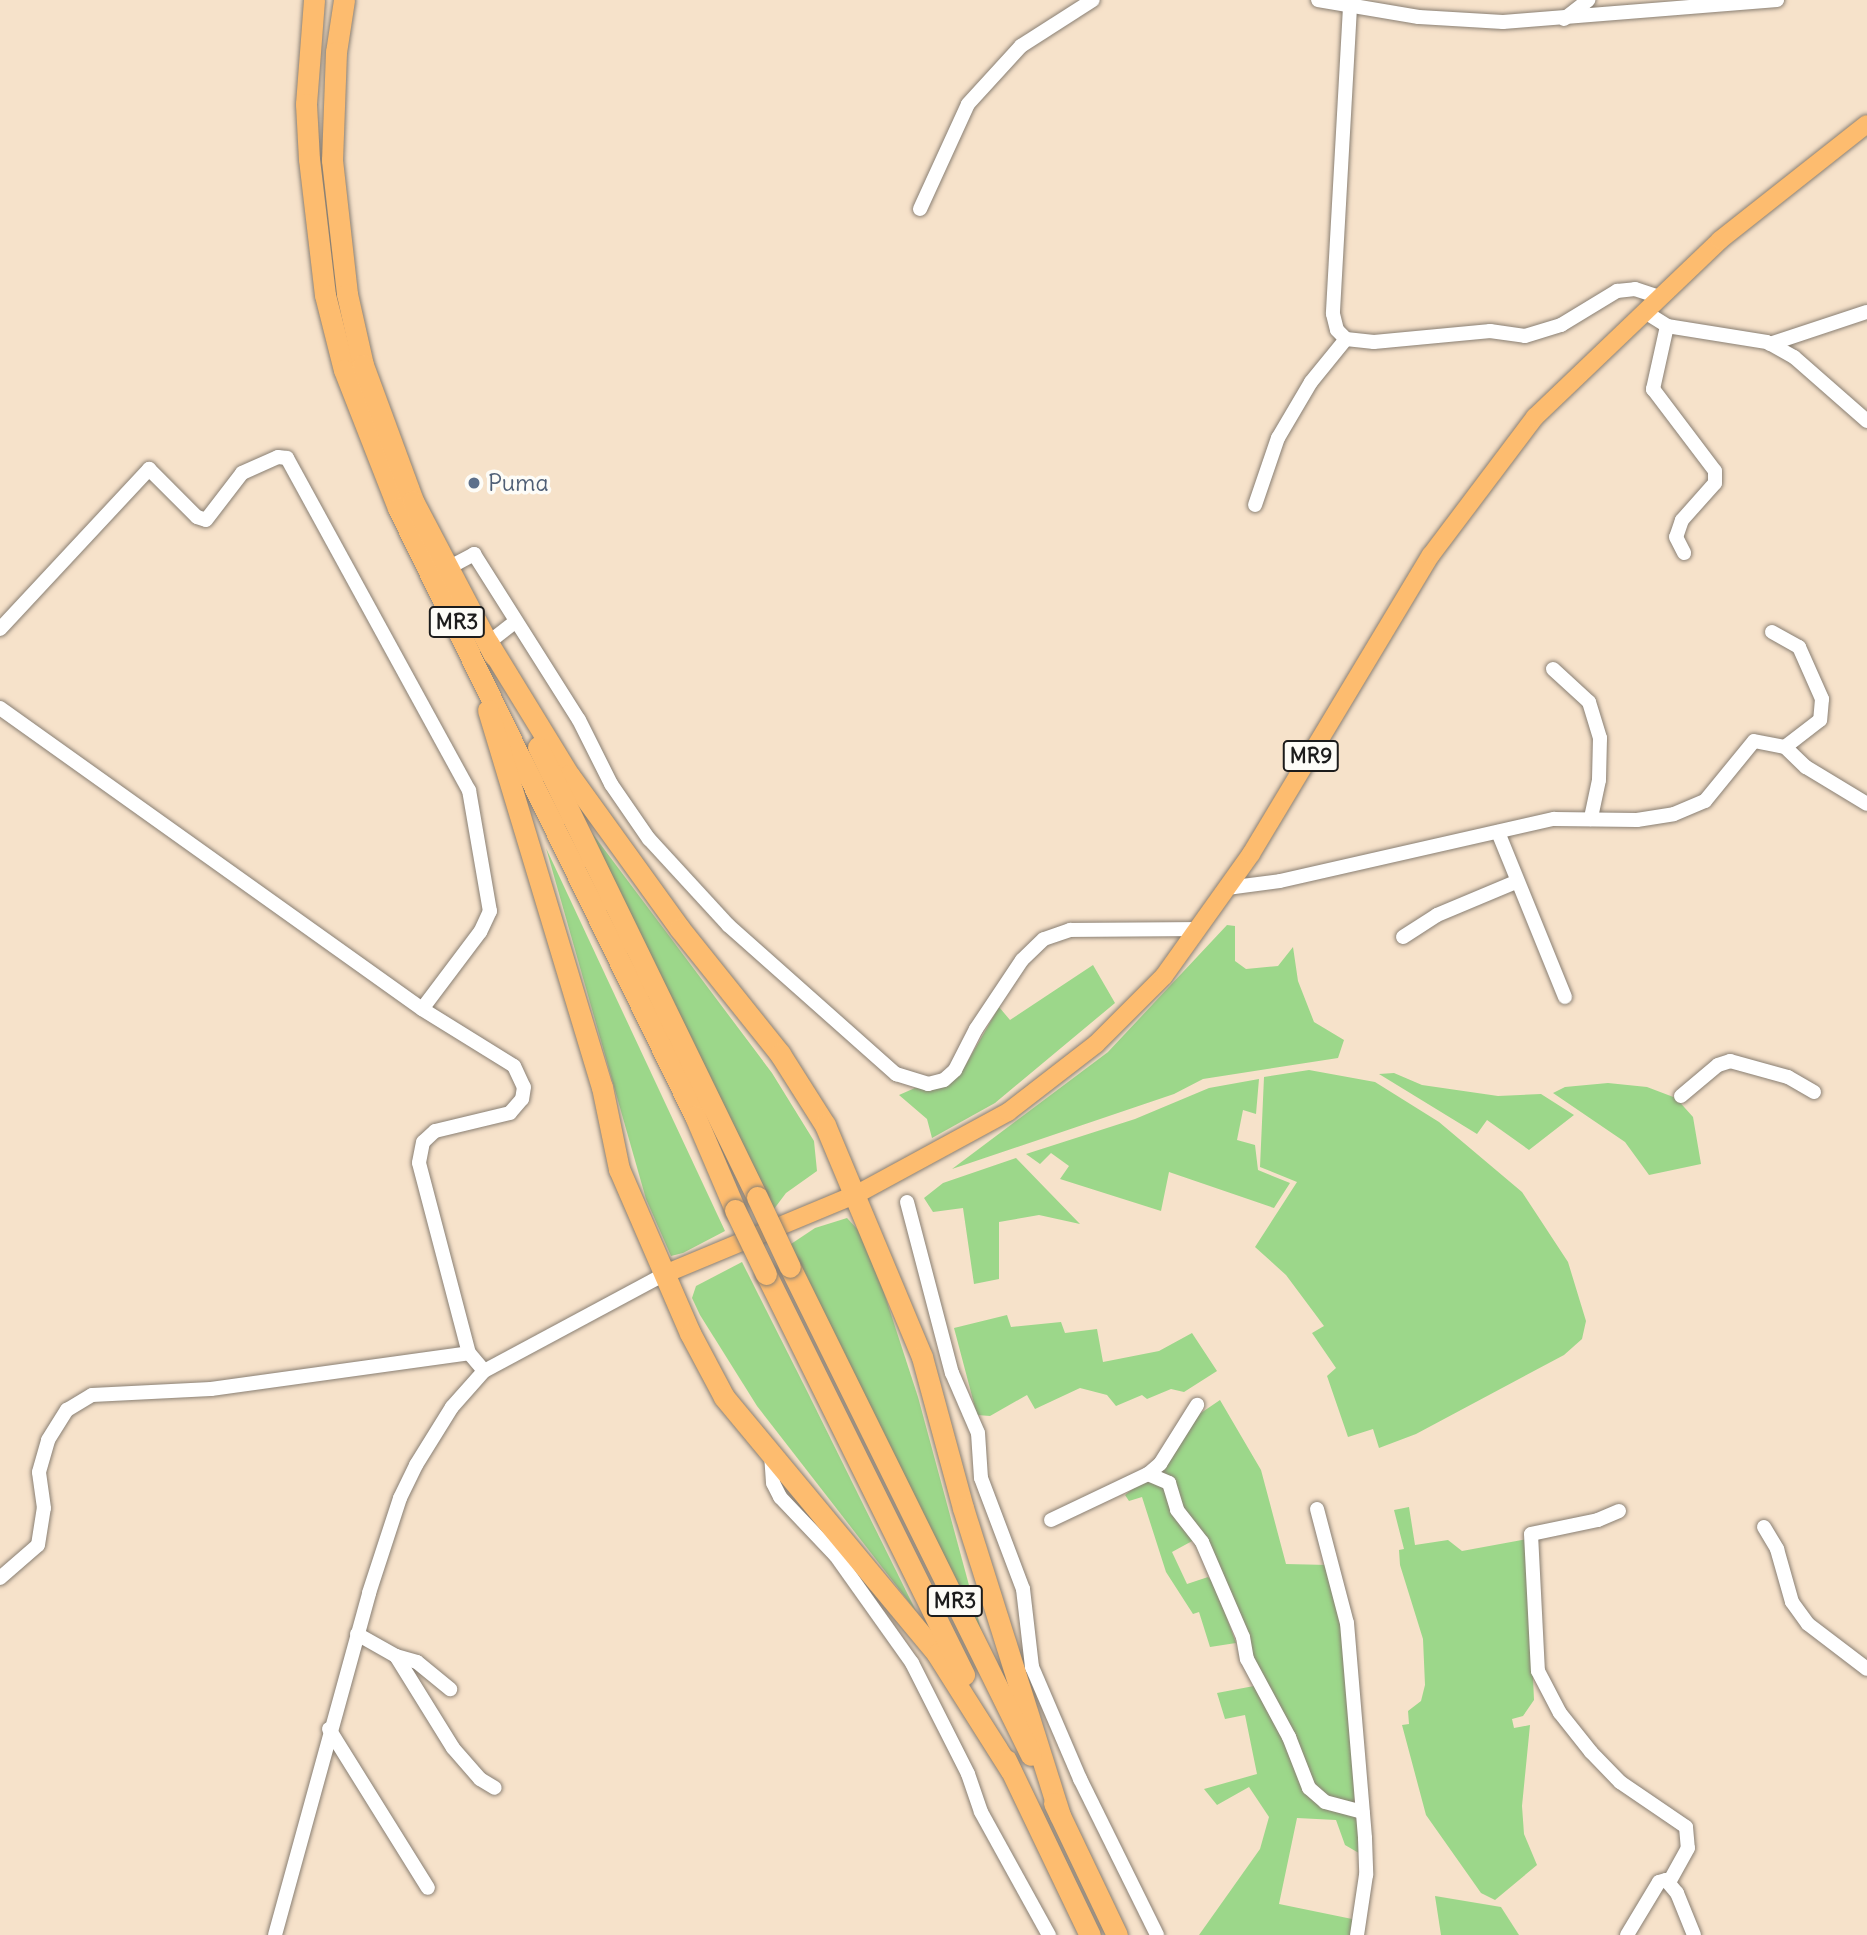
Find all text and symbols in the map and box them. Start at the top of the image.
place label: Puma [488,469,549,497]
marker: Puma [466,475,482,491]
road number: MR3 [427,604,487,640]
road number: MR9 [1281,738,1341,774]
road number: MR3 [925,1584,985,1618]

